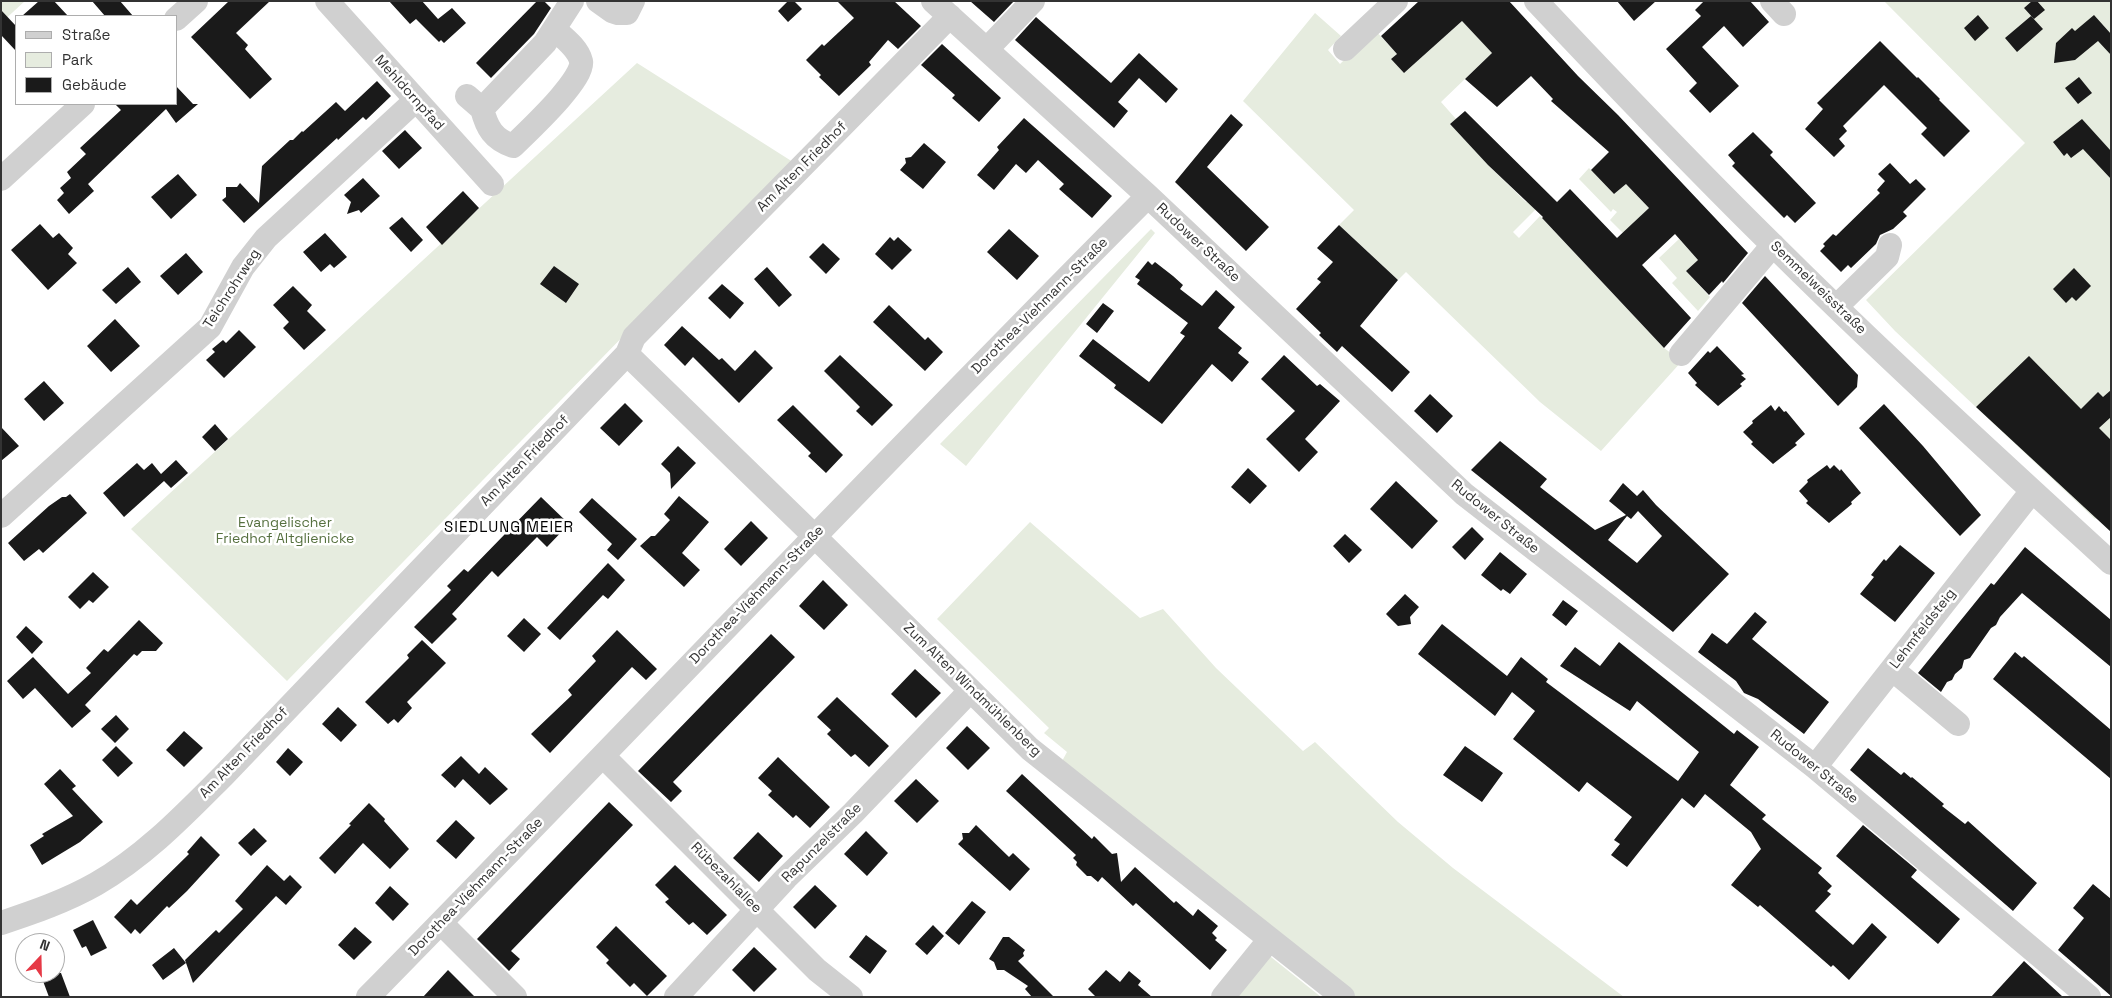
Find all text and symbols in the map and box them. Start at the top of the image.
legend [15,15,178,105]
text: Straße [62,25,110,44]
text: Park [62,50,93,69]
street label: Mehldornpfad [371,52,447,134]
text: Gebäude [62,75,127,94]
street label: Am Alten Friedhof [754,119,850,215]
street label: Rudower Straße [1153,200,1243,286]
street label: Dorothea-Viehmann-Straße [968,234,1112,378]
street label: Semmelweisstraße [1767,238,1869,338]
street label: Teichrohrweg [200,246,264,332]
street label: Am Alten Friedhof [477,412,573,510]
street label: Rudower Straße [1448,476,1542,558]
park label: Evangelischer Friedhof Altglienicke [216,515,354,548]
district label: SIEDLUNG MEIER [442,519,576,537]
street label: Dorothea-Viehmann-Straße [686,522,828,668]
street label: Lehmfeldsteig [1887,586,1959,672]
street label: Zum Alten Windmühlenberg [900,620,1044,760]
street label: Am Alten Friedhof [196,704,292,802]
street label: Rudower Straße [1767,726,1861,808]
street label: Rapunzelstraße [779,800,865,886]
street label: Dorothea-Viehmann-Straße [405,814,547,960]
street label: Rübezahlallee [687,839,765,917]
north arrow [15,933,65,983]
text: N [37,935,53,955]

